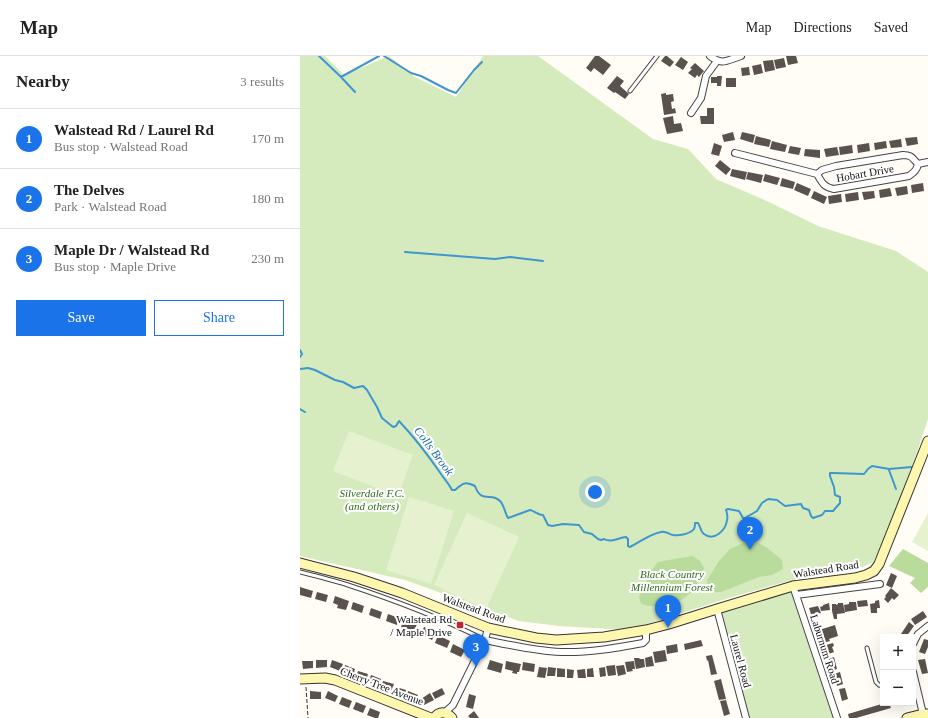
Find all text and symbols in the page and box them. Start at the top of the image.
text: Map [20,17,58,38]
text: Map [746,20,771,35]
text: Directions [793,20,852,35]
text: Saved [874,20,908,35]
text: Nearby [16,72,70,91]
text: 3 results [240,74,284,89]
text: Walstead Rd / Laurel Rd [54,122,214,138]
text: 1 [26,131,32,146]
text: 170 m [251,131,284,146]
text: Bus stop · Walstead Road [54,139,188,154]
street label: Hobart Drive [835,162,895,184]
text: The Delves [54,182,124,198]
text: 2 [26,191,32,206]
text: 180 m [251,191,284,206]
text: Park · Walstead Road [54,199,166,214]
text: Maple Dr / Walstead Rd [54,242,209,258]
text: 3 [26,251,32,266]
text: 230 m [251,251,284,266]
text: Bus stop · Maple Drive [54,259,176,274]
button: Save [16,300,146,336]
button: Share [154,300,284,336]
water label: Colls Brook [411,424,457,479]
your location [585,482,605,502]
park label: Silverdale F.C. (and others) [339,487,405,513]
pin: 2 [737,517,763,550]
street label: Walstead Road [792,558,860,580]
park label: Black Country Millennium Forest [630,568,714,593]
street label: Walstead Road [441,591,508,625]
pin: 1 [655,595,681,628]
place label: Walstead Rd / Maple Drive [390,613,452,638]
street label: Laburnum Road [808,613,842,685]
marker: Walstead Rd / Maple Drive [455,620,465,630]
street label: Laurel Road [728,633,754,689]
pin: 3 [463,634,489,667]
map controls [880,634,916,706]
button: + [880,634,916,670]
street label: Cherry Tree Avenue [339,665,426,707]
button: − [880,670,916,706]

